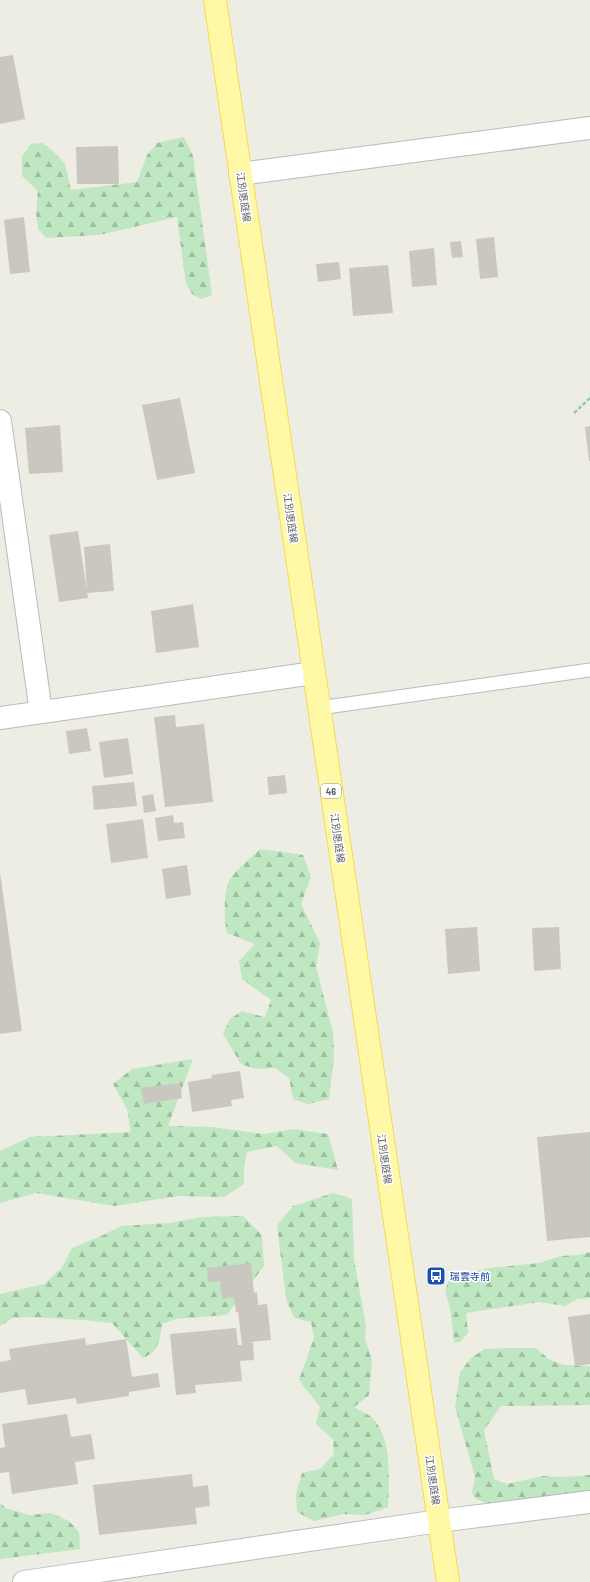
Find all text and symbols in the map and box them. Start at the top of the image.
street label: 江別恵庭線 [235,171,253,223]
street label: 江別恵庭線 [282,492,300,544]
road number: 46 [321,784,341,798]
street label: 江別恵庭線 [329,812,347,864]
street label: 江別恵庭線 [376,1133,394,1185]
bus stop icon: 瑞雲寺前 [425,1265,447,1287]
place label: 瑞雲寺前 [450,1270,490,1282]
street label: 江別恵庭線 [424,1454,442,1506]

